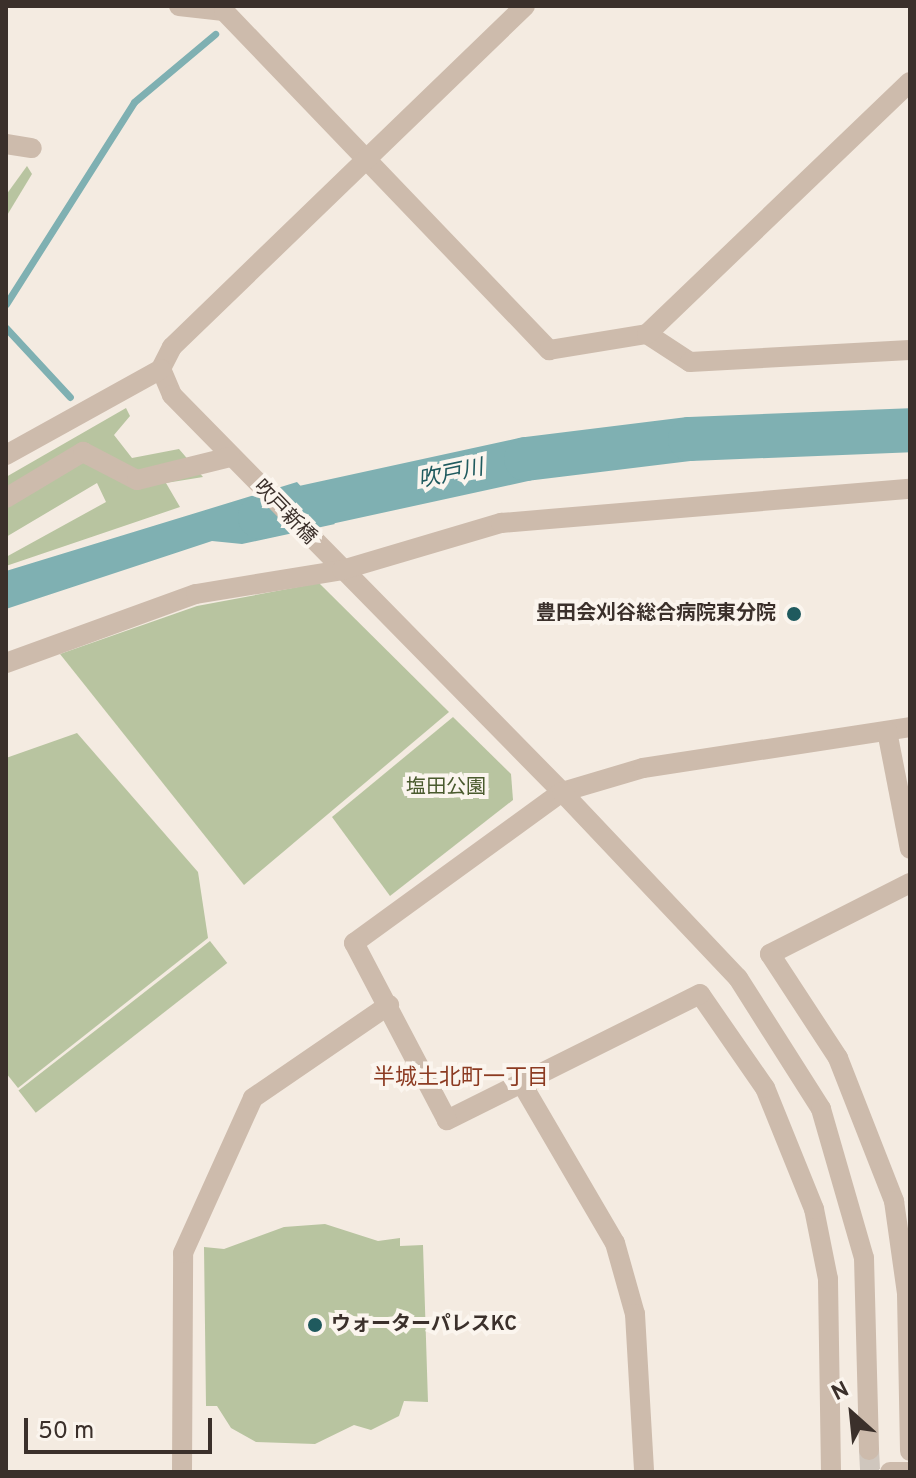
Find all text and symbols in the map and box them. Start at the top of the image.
water label: 吹戸川 [416,455,486,495]
street label: 吹戸新橋 [248,476,320,550]
place label: 豊田会刈谷総合病院東分院 [536,602,776,626]
marker: 豊田会刈谷総合病院東分院 [783,603,805,625]
park label: 塩田公園 [406,776,486,800]
district label: 半城土北町一丁目 [373,1066,549,1092]
place label: ウォーターパレスKC [331,1313,517,1337]
marker: ウォーターパレスKC [306,1316,324,1334]
north arrow [812,1374,892,1454]
text: N [828,1377,854,1408]
scale bar [28,1402,216,1452]
text: 50 m [38,1417,94,1447]

